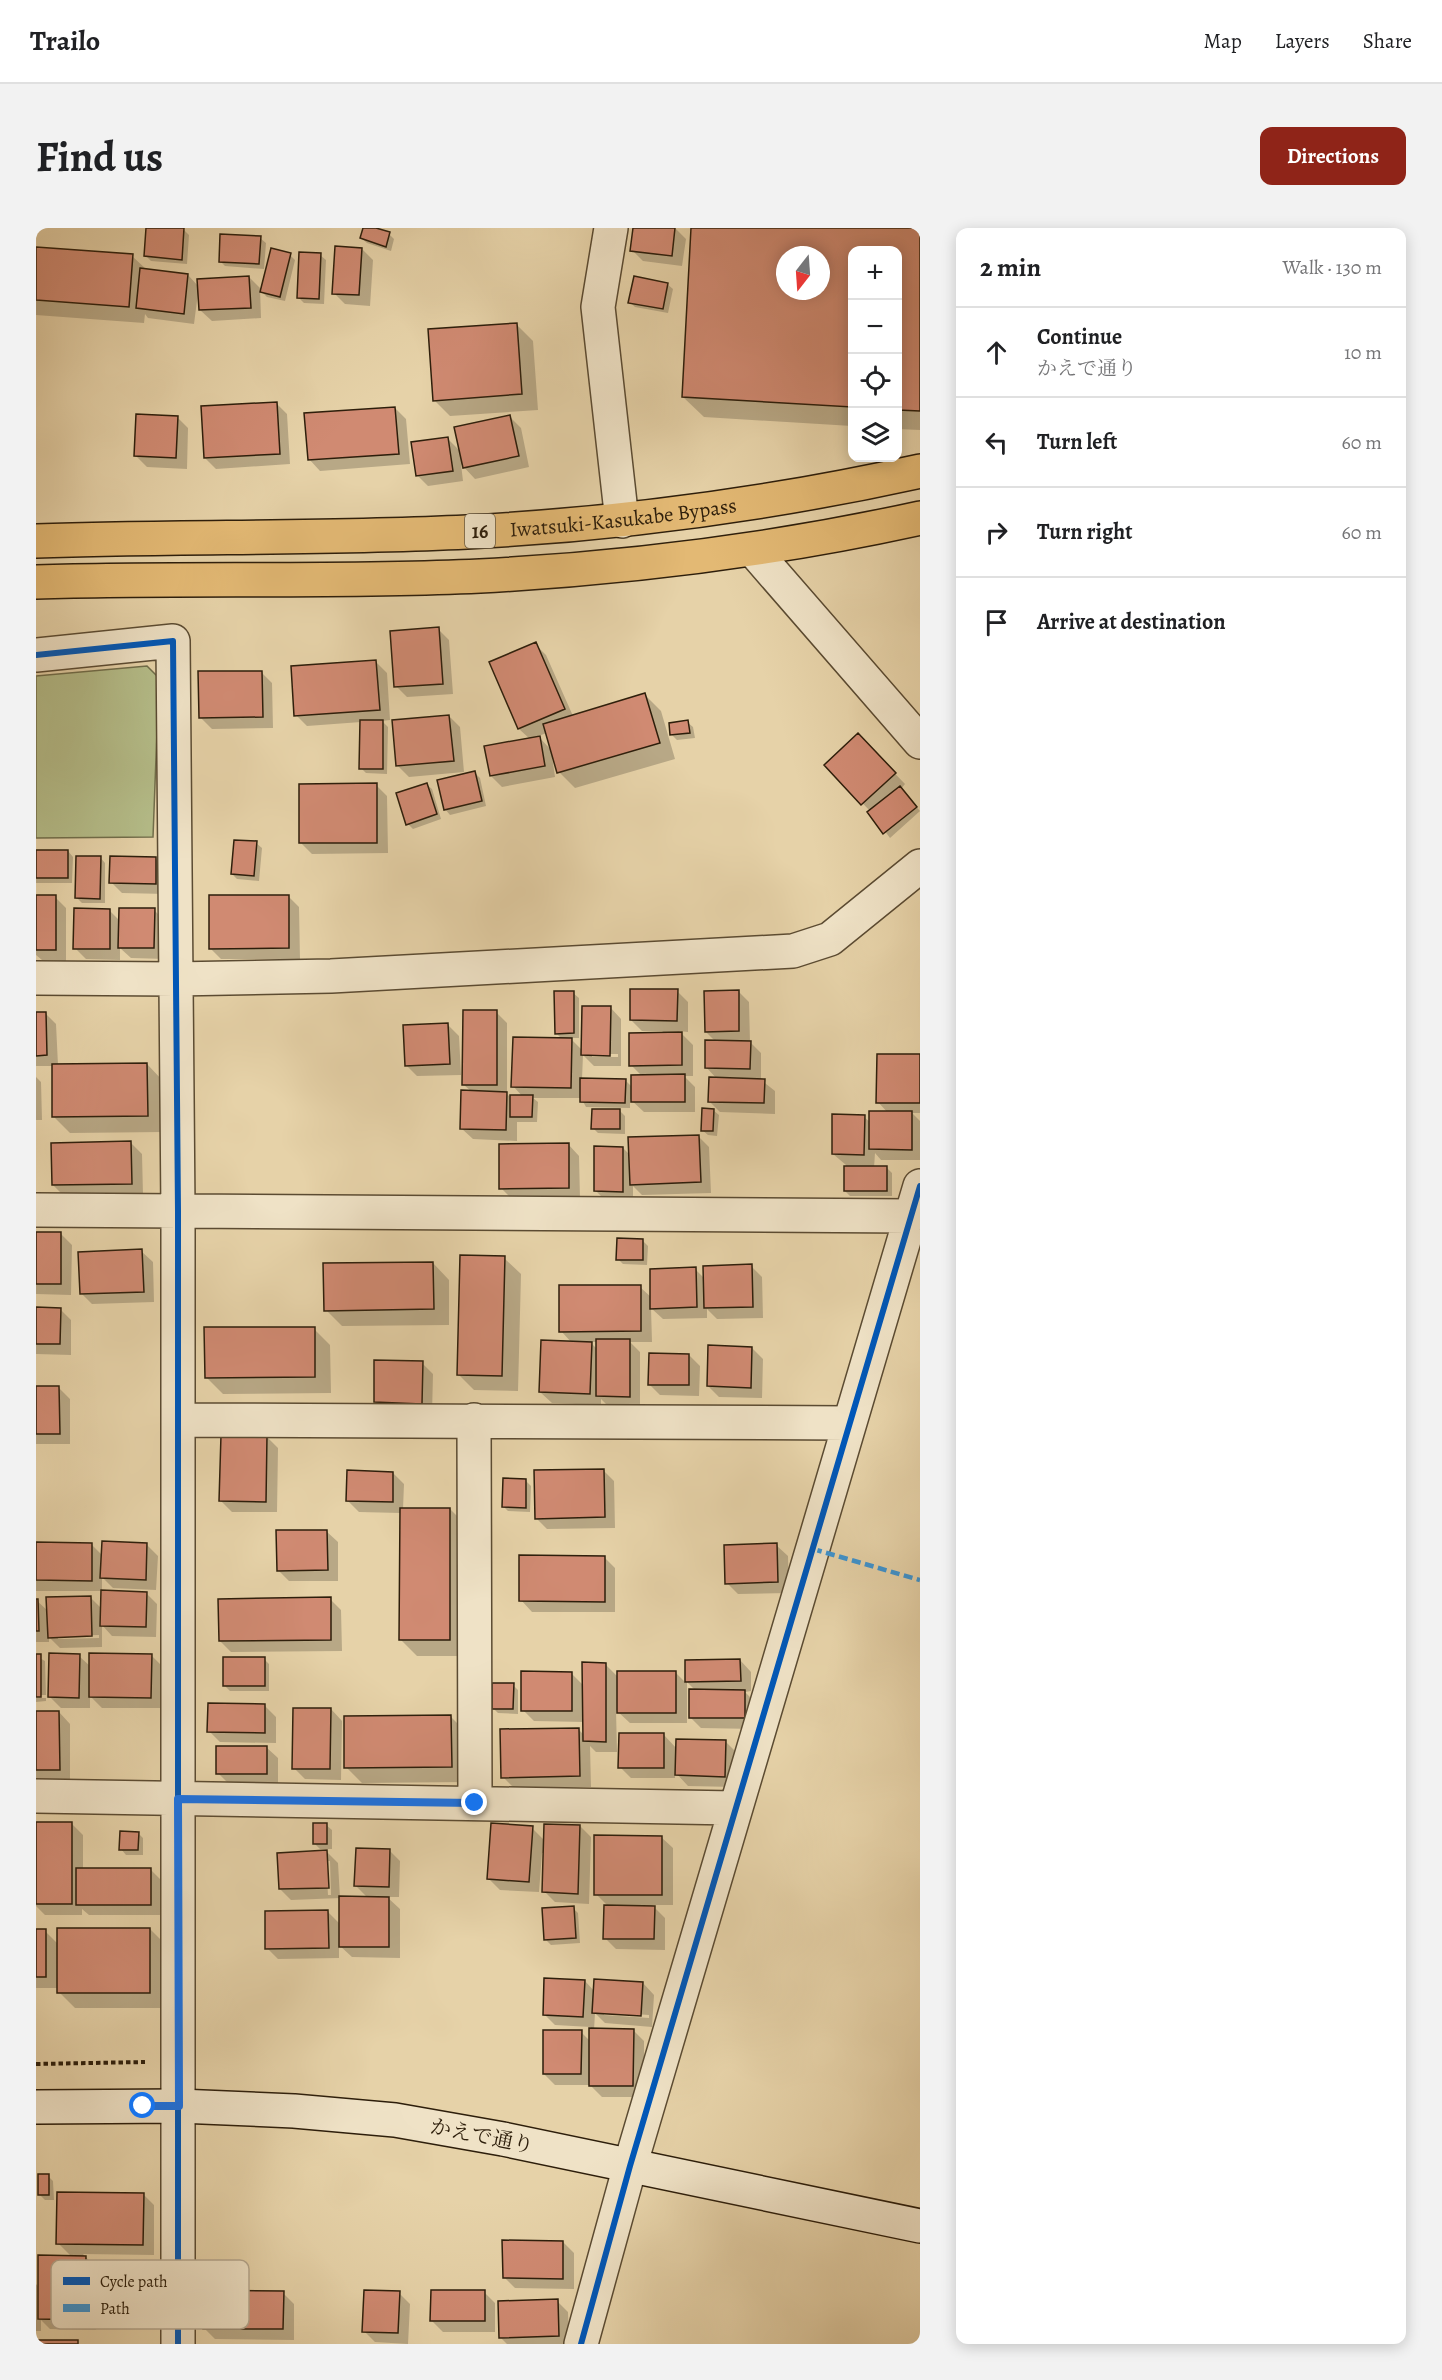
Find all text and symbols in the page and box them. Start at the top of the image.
text: Trailo [30,22,100,60]
text: Map [1203,27,1242,55]
text: Layers [1275,27,1330,55]
text: Share [1363,27,1412,55]
button: Directions [1260,127,1406,185]
text: Find us [36,128,163,185]
north arrow [776,246,830,300]
map controls [848,246,902,462]
button: + [848,246,902,300]
text: 2 min [980,250,1041,285]
text: Walk · 130 m [1283,254,1382,281]
button: − [848,300,902,354]
text: Continue [1037,322,1122,352]
icon: ahead [980,336,1013,369]
text: 10 m [1344,339,1382,366]
button: locate [848,354,902,408]
text: かえで通り [1037,355,1137,382]
button: layers [848,408,902,462]
icon: left [980,426,1013,459]
text: Turn left [1037,427,1117,457]
text: 60 m [1342,429,1382,456]
street label: Iwatsuki-Kasukabe Bypass [509,491,738,543]
road number: 16 [465,514,495,548]
icon: right [980,516,1013,549]
text: Turn right [1037,517,1133,547]
text: 60 m [1342,519,1382,546]
icon: arrive [980,606,1013,639]
text: Arrive at destination [1037,607,1226,637]
route end [461,1789,487,1815]
route start [129,2092,155,2118]
street label: かえで通り [428,2112,536,2160]
legend [51,2260,249,2329]
text: Cycle path [100,2271,168,2293]
text: Path [100,2298,130,2320]

